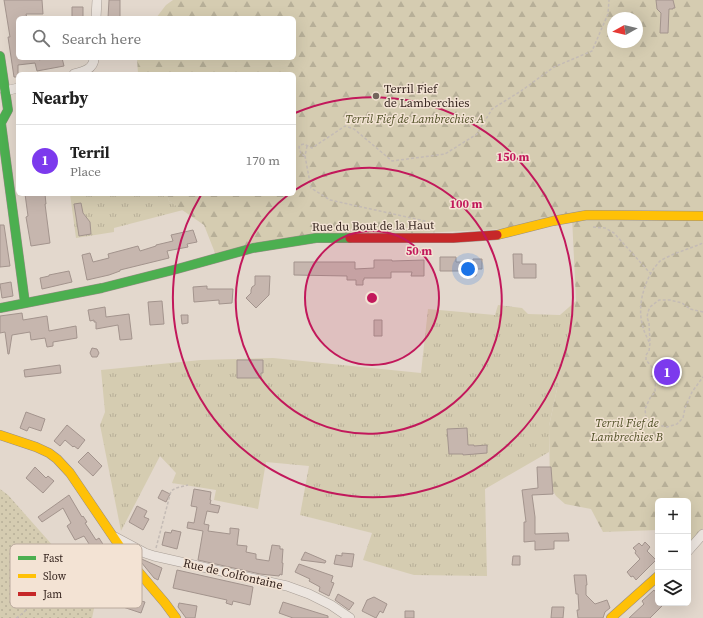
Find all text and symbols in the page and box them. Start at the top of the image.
north arrow [607,12,643,48]
search box [16,16,296,60]
icon: search [30,27,52,49]
text: Search here [62,28,141,49]
place label: Terril Fief de Lamberchies [384,81,470,111]
text: Nearby [32,86,88,110]
marker: Terril Fief de Lamberchies [371,91,381,101]
park label: Terril Fief de Lambrechies A [345,111,485,127]
text: Terril [70,142,110,163]
text: 150 m [497,149,530,165]
text: 1 [41,152,49,169]
text: 170 m [246,152,280,169]
text: Place [70,163,101,180]
text: 100 m [450,196,483,212]
street label: Rue du Bout de la Haut [312,217,434,235]
text: 50 m [406,243,432,259]
your location [458,259,478,279]
centre of rings [365,291,379,305]
pin: 1 [654,357,680,387]
park label: Terril Fief de Lambrechies B [590,415,663,445]
map controls [655,498,691,606]
button: + [655,498,691,534]
button: − [655,534,691,570]
legend [10,544,142,608]
text: Fast [43,551,63,566]
street label: Rue de Colfontaine [182,555,284,593]
text: Slow [43,569,67,584]
button: layers [655,570,691,606]
text: Jam [42,587,62,602]

